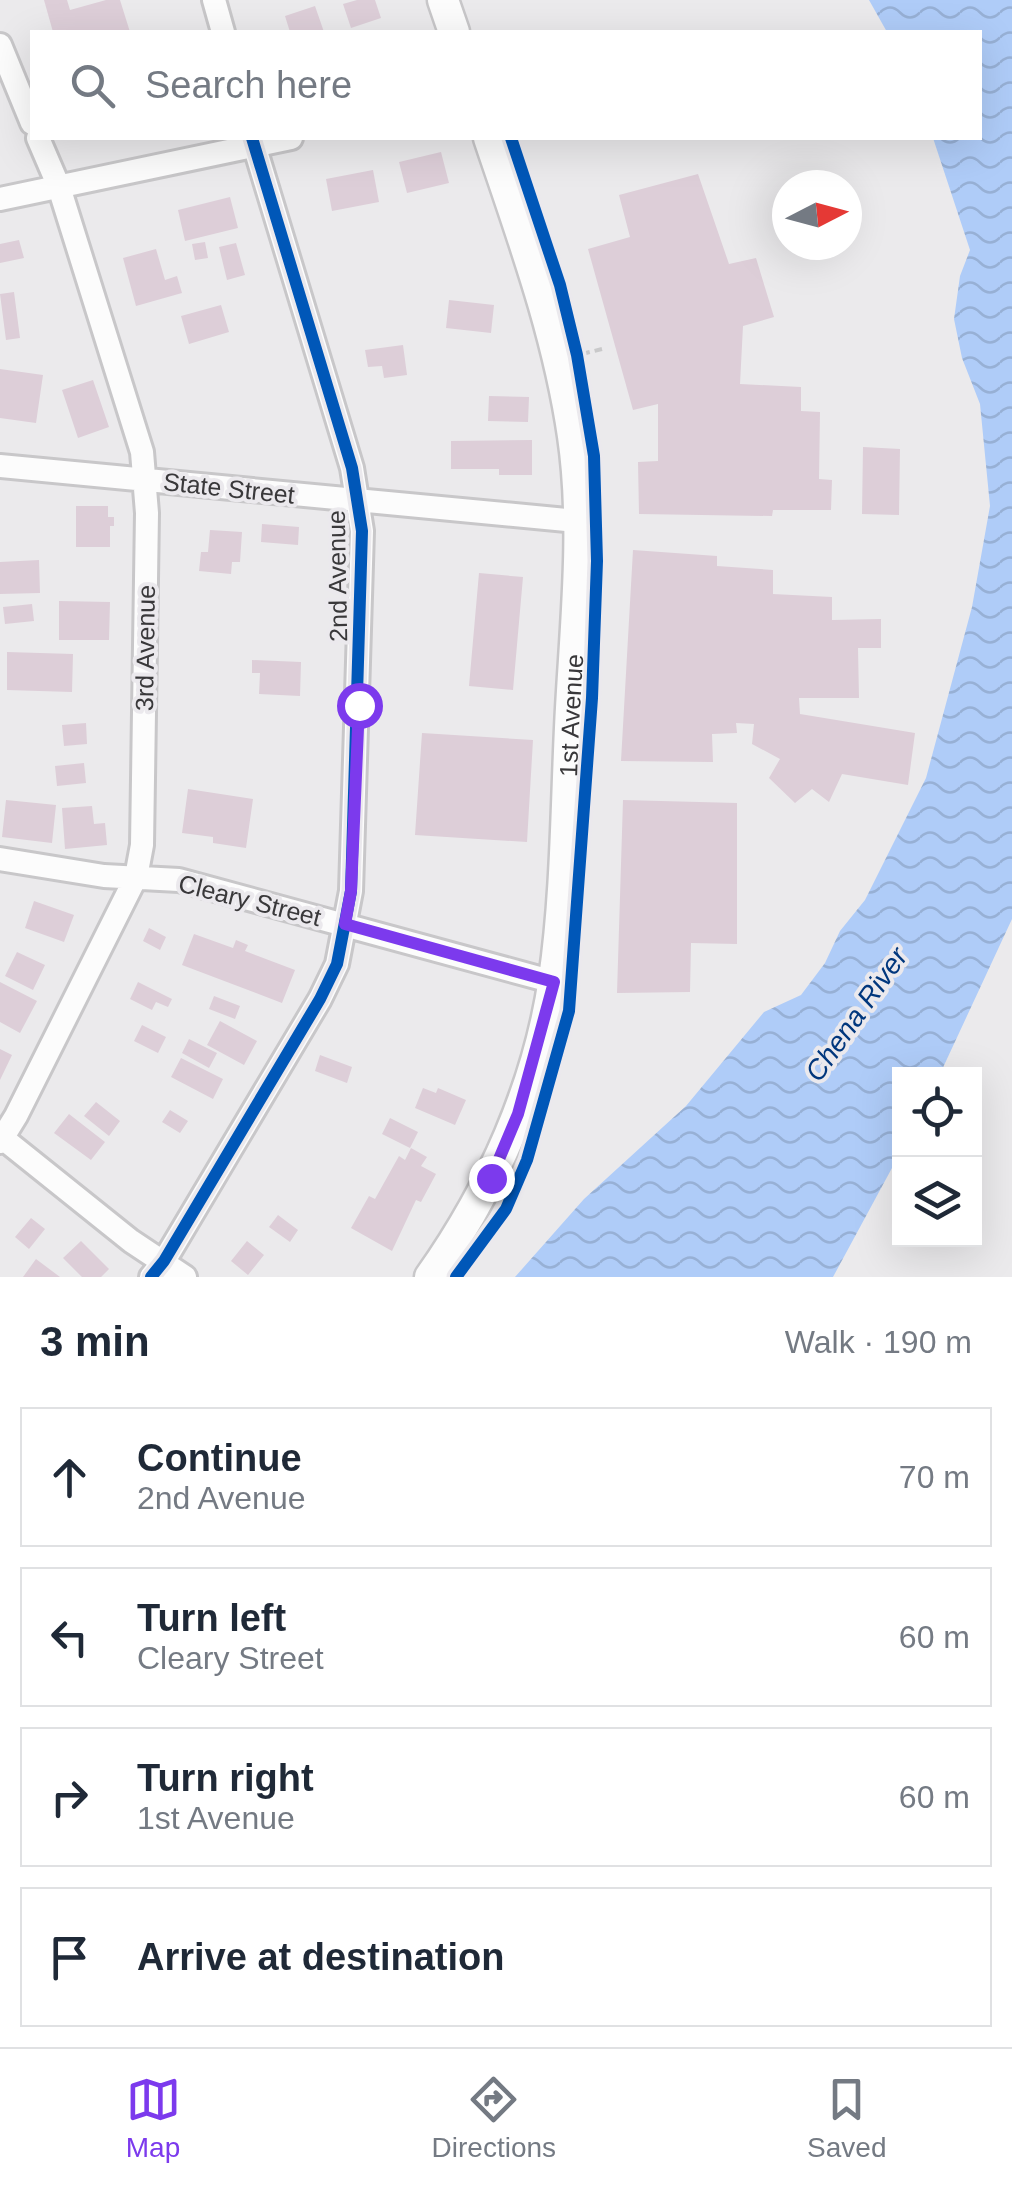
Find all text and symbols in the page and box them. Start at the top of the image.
search box [30,30,982,140]
icon: search [65,58,120,113]
text: Search here [145,64,352,106]
north arrow [772,170,862,260]
street label: State Street [162,467,296,509]
street label: 2nd Avenue [322,510,352,642]
street label: 3rd Avenue [130,585,160,711]
street label: 1st Avenue [554,653,588,777]
route start [337,683,383,729]
street label: Cleary Street [176,869,324,931]
water label: Chena River [799,940,915,1087]
map controls [892,1067,982,1247]
button: locate [892,1067,982,1157]
route end [469,1156,515,1202]
button: layers [892,1157,982,1247]
text: 3 min [40,1318,150,1365]
text: Walk · 190 m [785,1324,972,1360]
text: Continue [137,1437,302,1479]
icon: ahead [42,1450,97,1505]
text: 70 m [899,1459,970,1495]
text: 2nd Avenue [137,1480,305,1516]
text: Turn left [137,1597,286,1639]
icon: left [42,1610,97,1665]
text: 60 m [899,1619,970,1655]
text: Cleary Street [137,1640,324,1676]
text: Turn right [137,1757,314,1799]
icon: right [42,1770,97,1825]
text: 60 m [899,1779,970,1815]
text: 1st Avenue [137,1800,295,1836]
icon: arrive [42,1930,97,1985]
text: Arrive at destination [137,1936,504,1978]
tab: Map [126,2072,181,2164]
tab: Directions [432,2072,556,2164]
tab: Saved [807,2072,886,2164]

